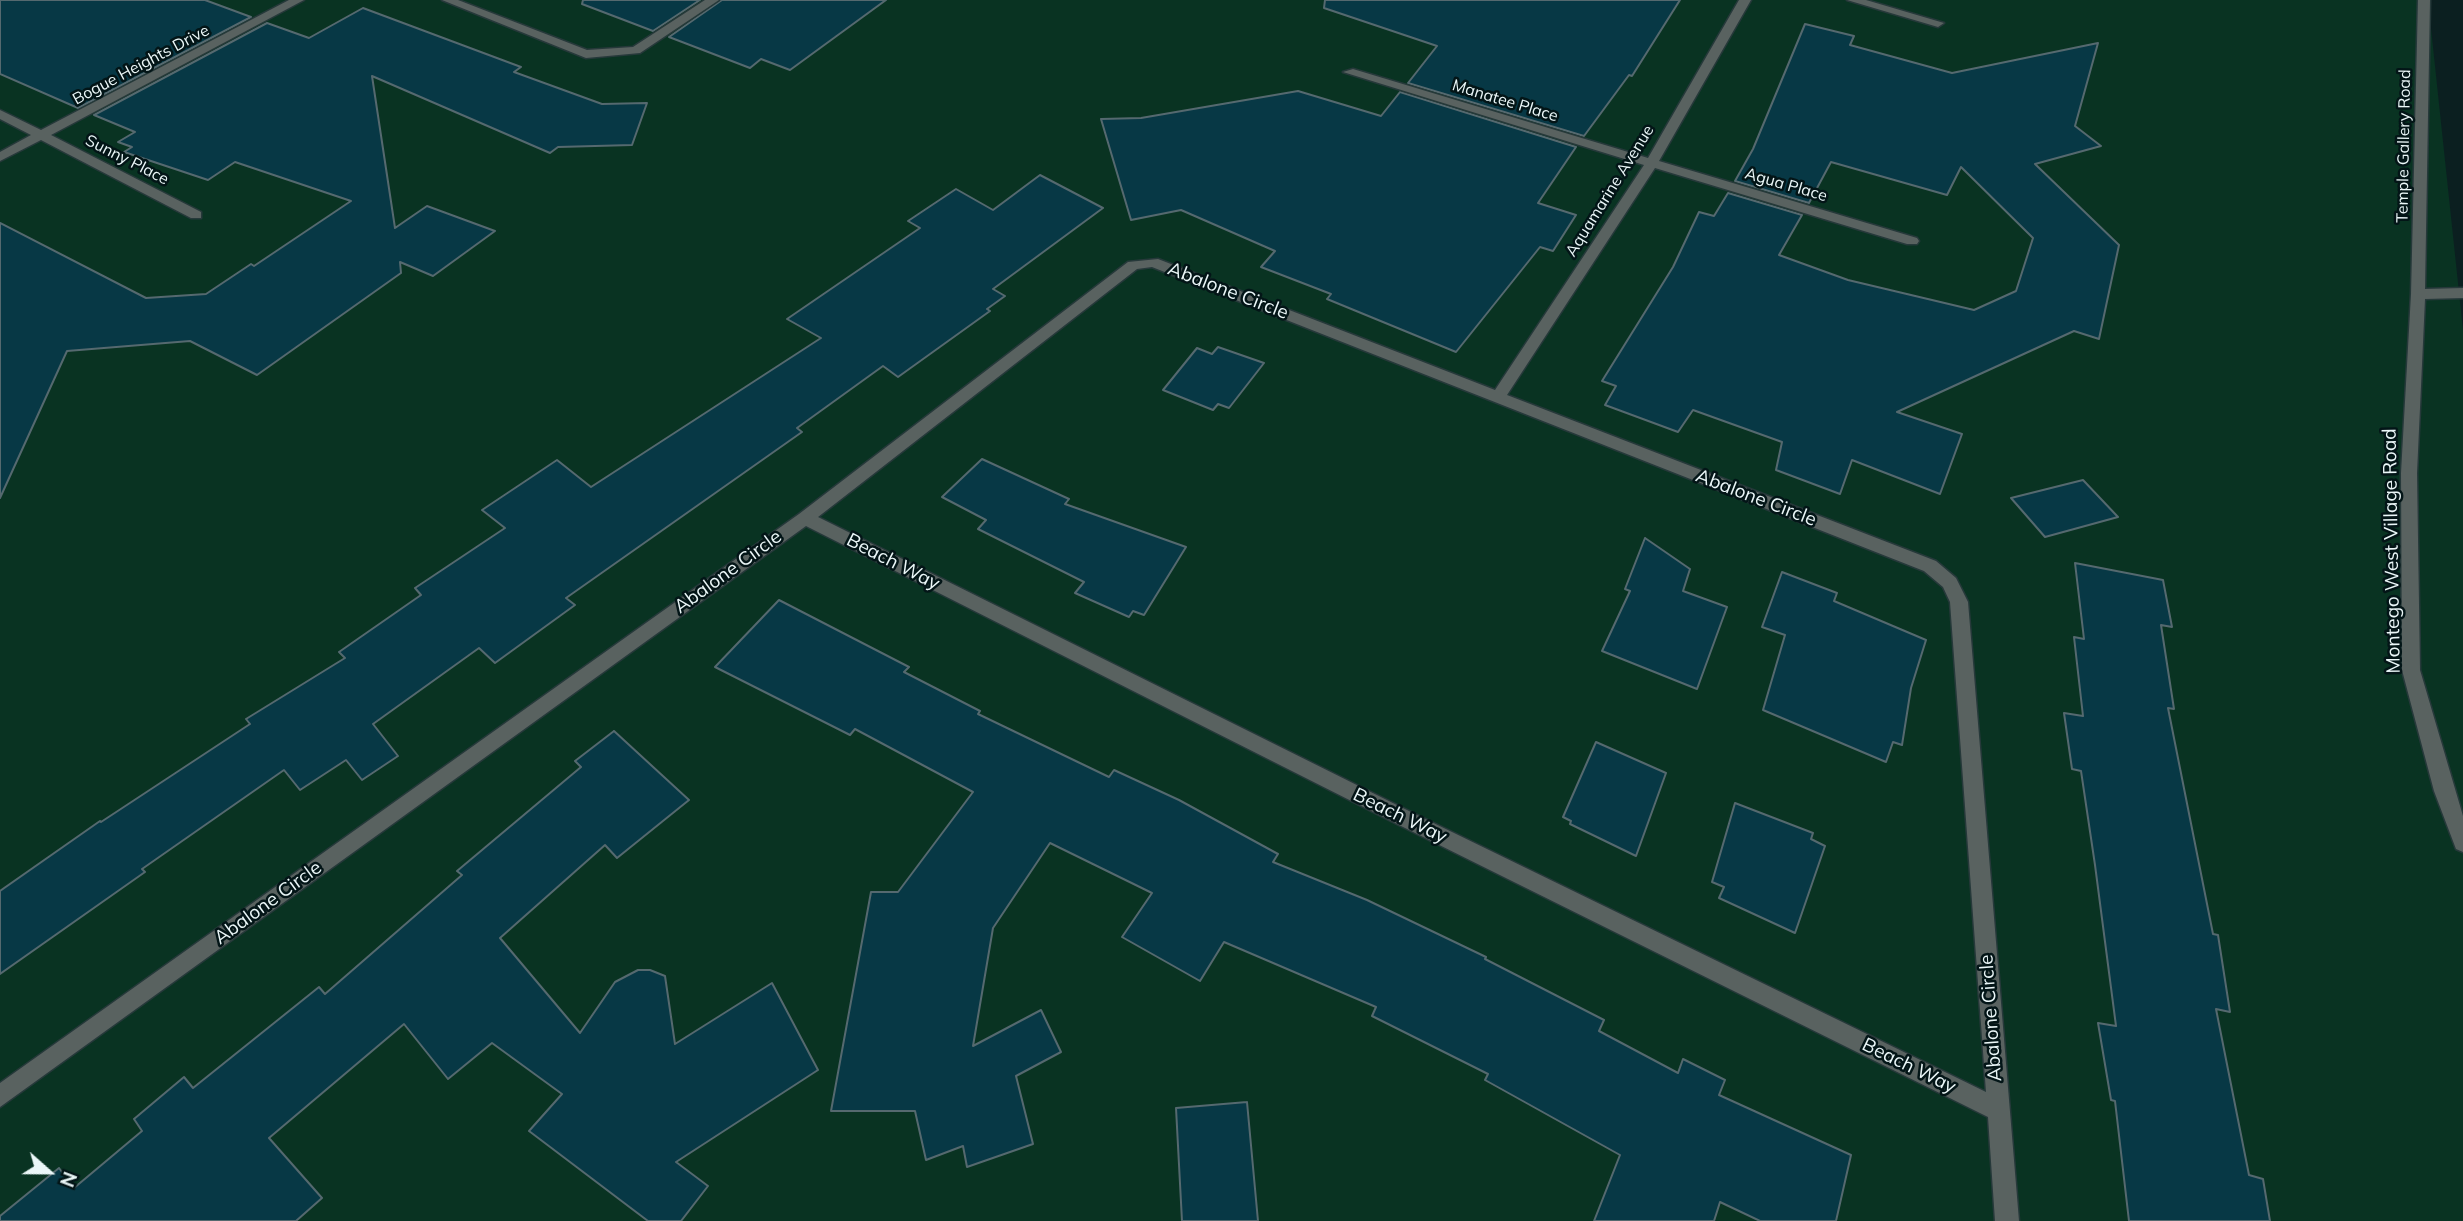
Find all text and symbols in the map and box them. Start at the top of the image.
street label: Bogue Heights Drive [69,21,213,109]
street label: Temple Gallery Road [2393,69,2415,223]
street label: Manatee Place [1450,76,1560,126]
street label: Aquamarine Avenue [1562,122,1658,260]
street label: Sunny Place [82,131,172,189]
street label: Agua Place [1743,164,1829,206]
street label: Abalone Circle [1165,258,1291,324]
street label: Montego West Village Road [2378,428,2406,674]
street label: Abalone Circle [1693,465,1819,531]
street label: Abalone Circle [670,525,786,619]
street label: Beach Way [843,529,943,595]
street label: Beach Way [1349,783,1451,849]
street label: Abalone Circle [210,856,326,950]
street label: Abalone Circle [1975,954,2007,1082]
street label: Beach Way [1858,1033,1960,1099]
north arrow [14,1137,84,1207]
text: N [55,1169,82,1191]

